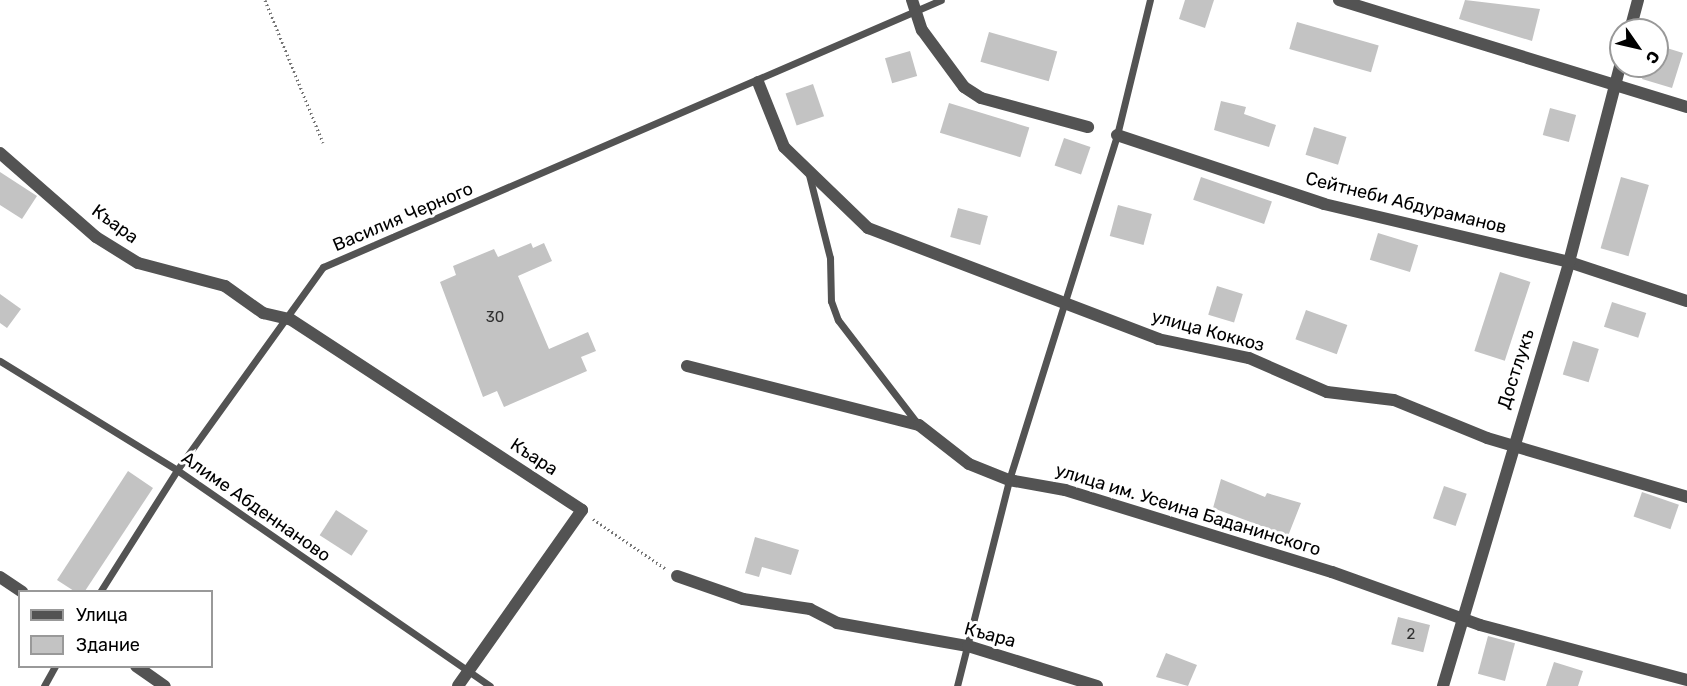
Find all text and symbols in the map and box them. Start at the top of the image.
north arrow [1609,18,1669,78]
text: С [1642,47,1664,67]
street label: Сейтнеби Абдураманов [1303,168,1509,238]
street label: Василия Черного [330,178,476,256]
street label: Къара [87,200,143,248]
street label: улица Коккоз [1149,306,1267,356]
house number: 30 [486,309,504,327]
street label: Достлукъ [1493,326,1539,412]
street label: Къара [506,434,562,480]
street label: Алиме Абденнаново [177,447,335,567]
street label: улица им. Усеина Баданинского [1053,459,1323,561]
legend [18,590,213,668]
text: Улица [76,604,128,626]
street label: Къара [962,618,1018,652]
house number: 2 [1407,626,1415,644]
text: Здание [76,634,140,656]

